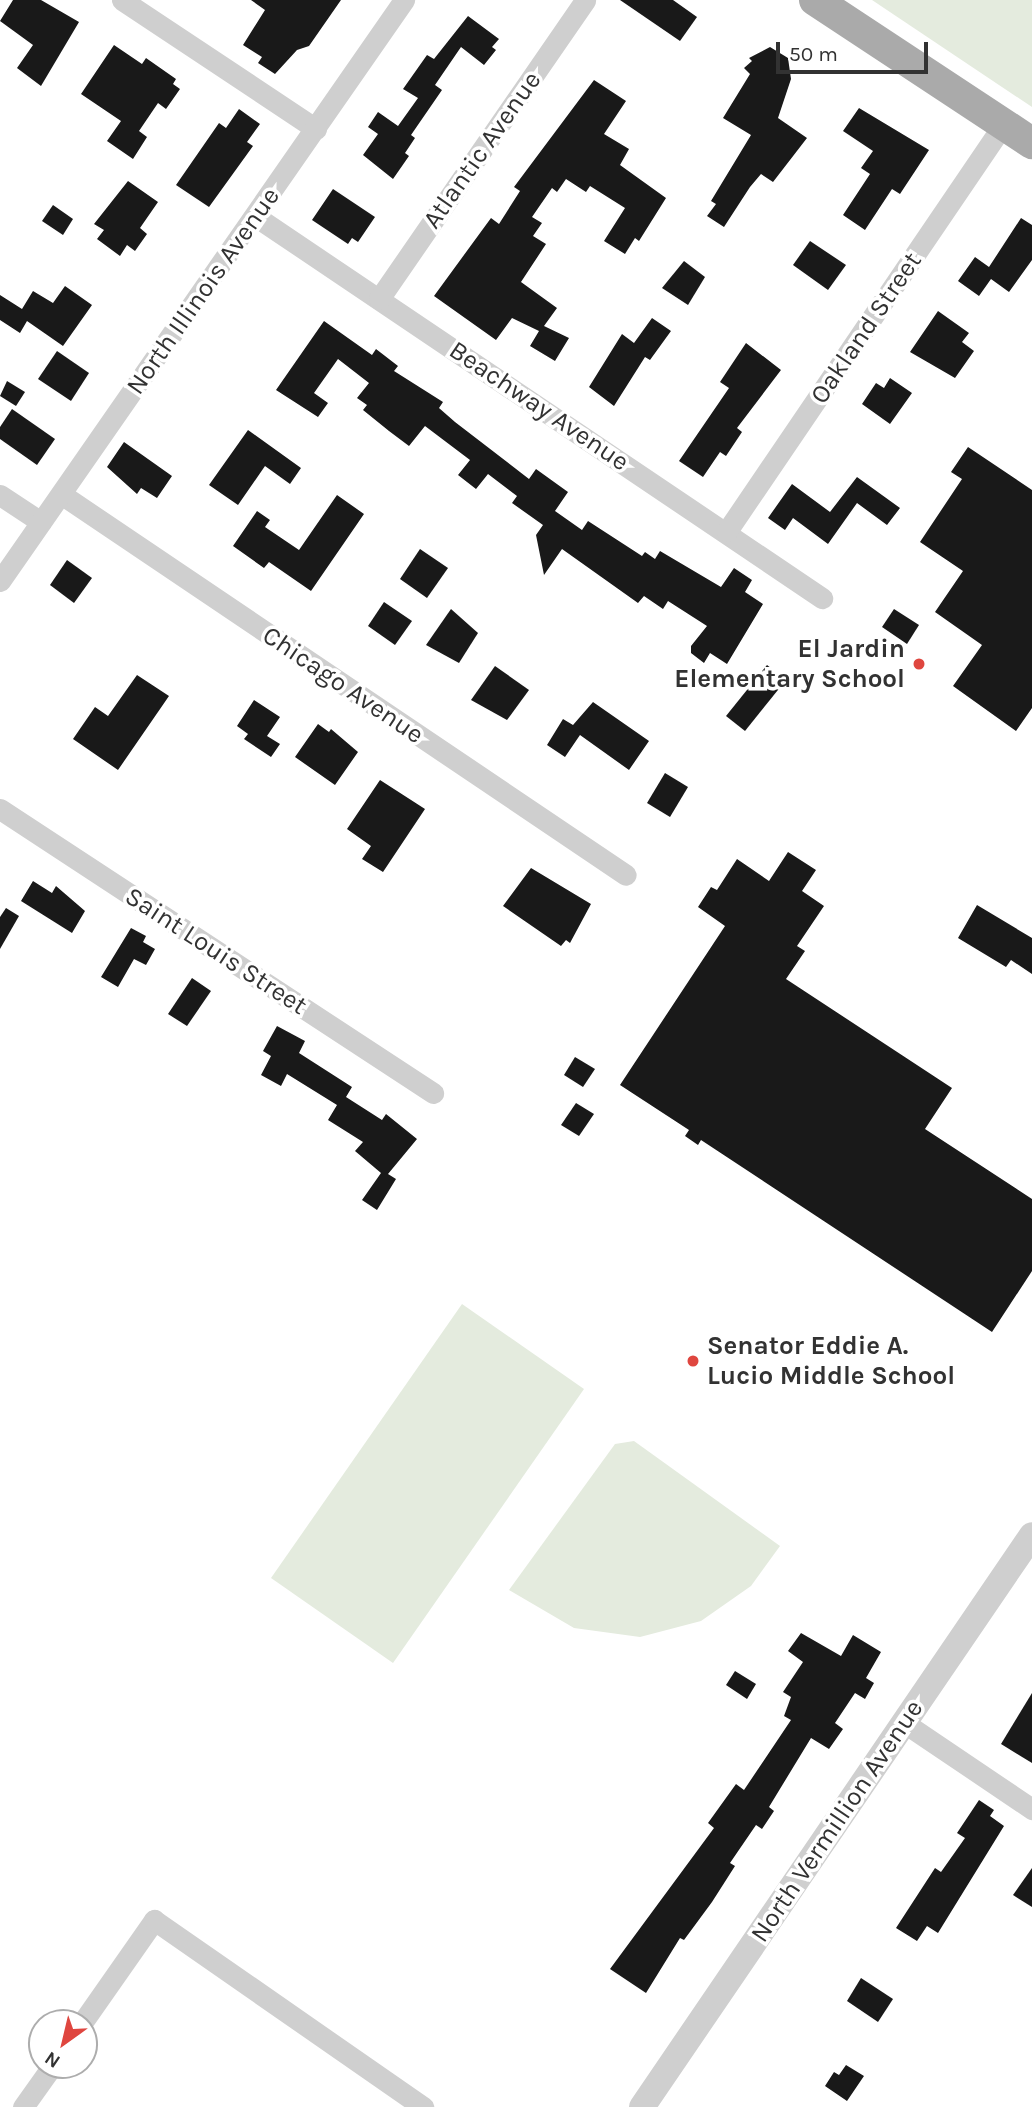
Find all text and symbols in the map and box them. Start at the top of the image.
scale bar [780,28,932,72]
text: 50 m [789,42,838,66]
street label: Atlantic Avenue [416,65,548,235]
street label: North Illinois Avenue [120,181,286,401]
street label: Oakland Street [804,246,928,410]
street label: Beachway Avenue [443,334,635,478]
street label: Chicago Avenue [256,620,430,750]
place label: El Jardin Elementary School [674,633,905,694]
marker: El Jardin Elementary School [911,656,927,672]
street label: Saint Louis Street [119,881,313,1021]
place label: Senator Eddie A. Lucio Middle School [707,1330,955,1392]
marker: Senator Eddie A. Lucio Middle School [685,1353,701,1369]
street label: North Vermillion Avenue [744,1694,930,1948]
north arrow [28,2009,98,2079]
text: N [41,2047,64,2073]

